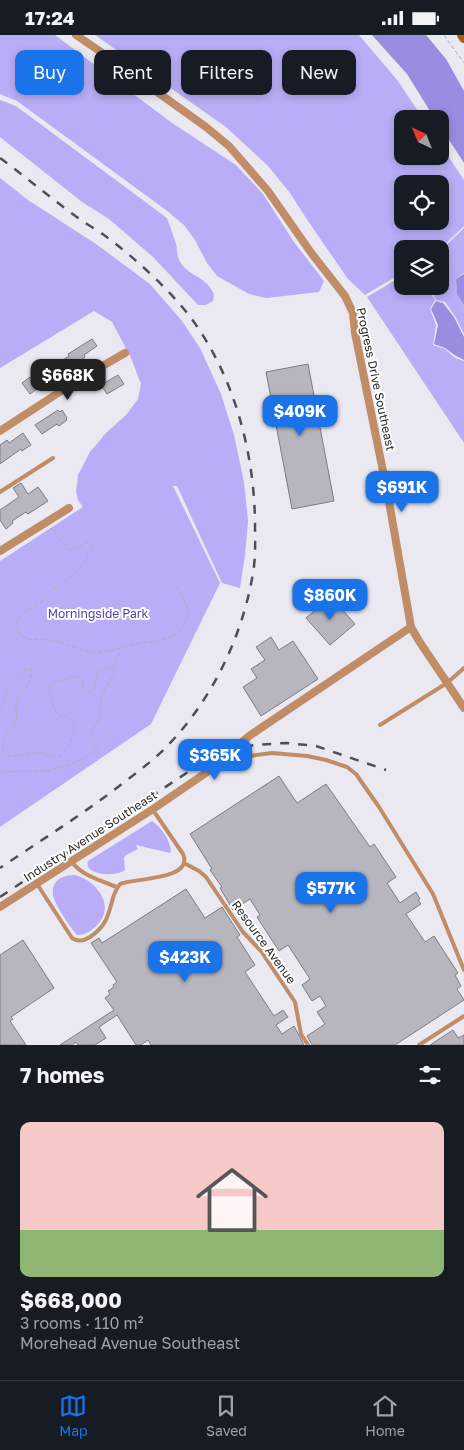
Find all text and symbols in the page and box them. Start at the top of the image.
text: 17:24 [25,6,75,29]
chip: Buy [15,50,84,95]
chip: Rent [94,50,171,95]
chip: Filters [181,50,272,95]
chip: New [282,50,356,95]
north arrow [394,110,449,165]
map controls [394,110,449,295]
button: locate [394,175,449,230]
button: layers [394,240,449,295]
street label: Progress Drive Southeast [353,306,399,452]
pin: $668K [33,359,103,401]
text: $668K [42,365,94,385]
pin: $409K [265,395,335,437]
text: $409K [274,401,326,421]
pin: $691K [367,471,437,513]
text: $691K [377,477,427,497]
pin: $860K [295,579,365,621]
text: $860K [303,585,357,605]
park label: Morningside Park [48,606,148,621]
pin: $365K [180,739,250,781]
text: $365K [189,745,241,765]
street label: Industry Avenue Southeast [20,787,160,885]
pin: $577K [296,871,366,914]
text: $577K [306,878,356,898]
street label: Resource Avenue [229,897,299,987]
pin: $423K [150,941,220,983]
text: $423K [159,947,211,967]
icon: filters [416,1061,444,1089]
text: 7 homes [20,1062,105,1088]
icon: home [187,1155,277,1245]
text: $668,000 [20,1287,122,1313]
text: 3 rooms · 110 m² [20,1313,143,1333]
text: Morehead Avenue Southeast [20,1333,240,1353]
tab: Map [59,1392,88,1439]
tab: Saved [206,1392,247,1439]
tab: Home [365,1392,405,1439]

